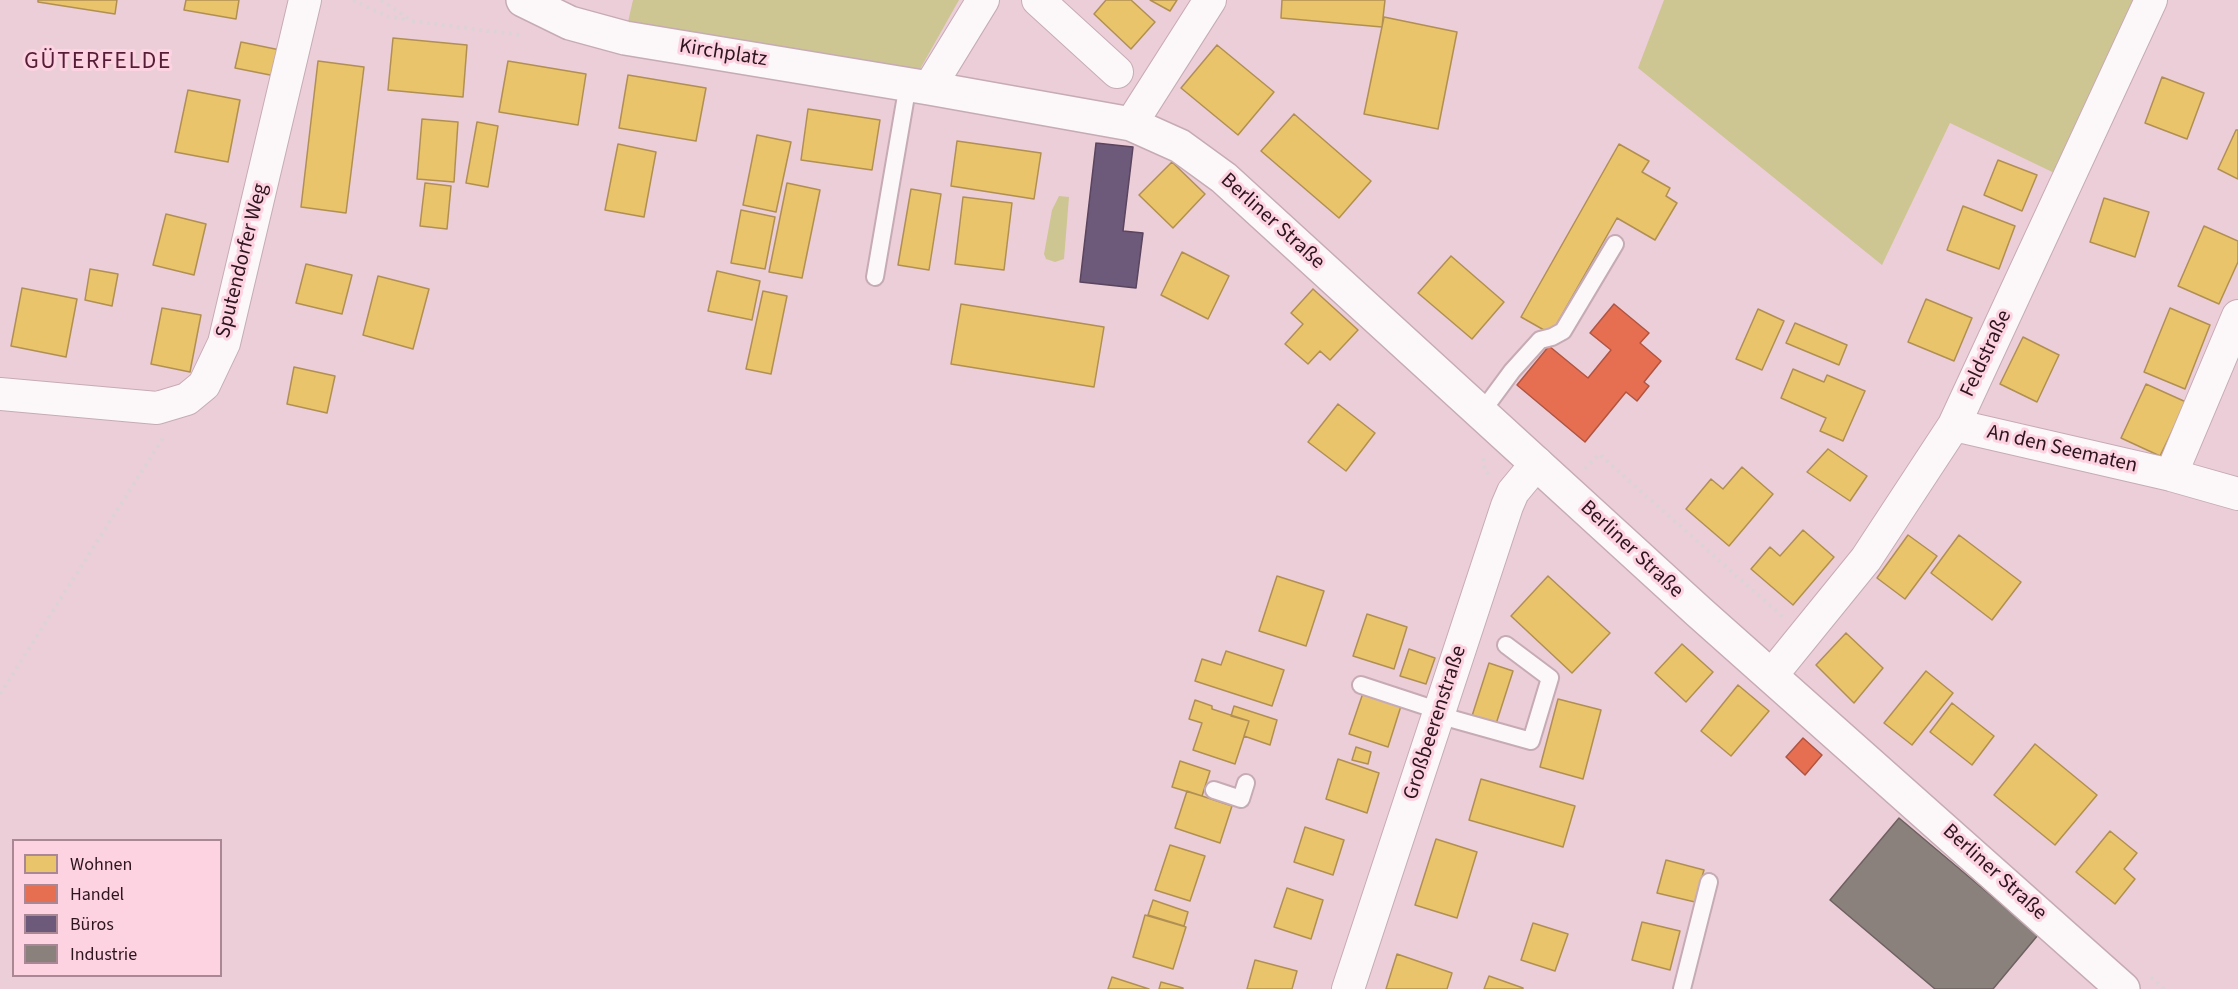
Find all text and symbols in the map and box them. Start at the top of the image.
street label: Kirchplatz [677,35,769,73]
district label: GÜTERFELDE [24,49,172,77]
street label: Berliner Straße [1215,169,1329,275]
street label: Sputendorfer Weg [212,181,274,341]
street label: Feldstraße [1956,307,2018,401]
street label: An den Seematen [1984,420,2140,480]
street label: Berliner Straße [1574,496,1688,604]
street label: Großbeerenstraße [1399,643,1473,803]
street label: Berliner Straße [1937,820,2051,926]
legend [12,839,222,977]
text: Wohnen [70,852,132,877]
text: Handel [70,882,124,907]
text: Büros [70,912,114,937]
text: Industrie [70,942,137,967]

